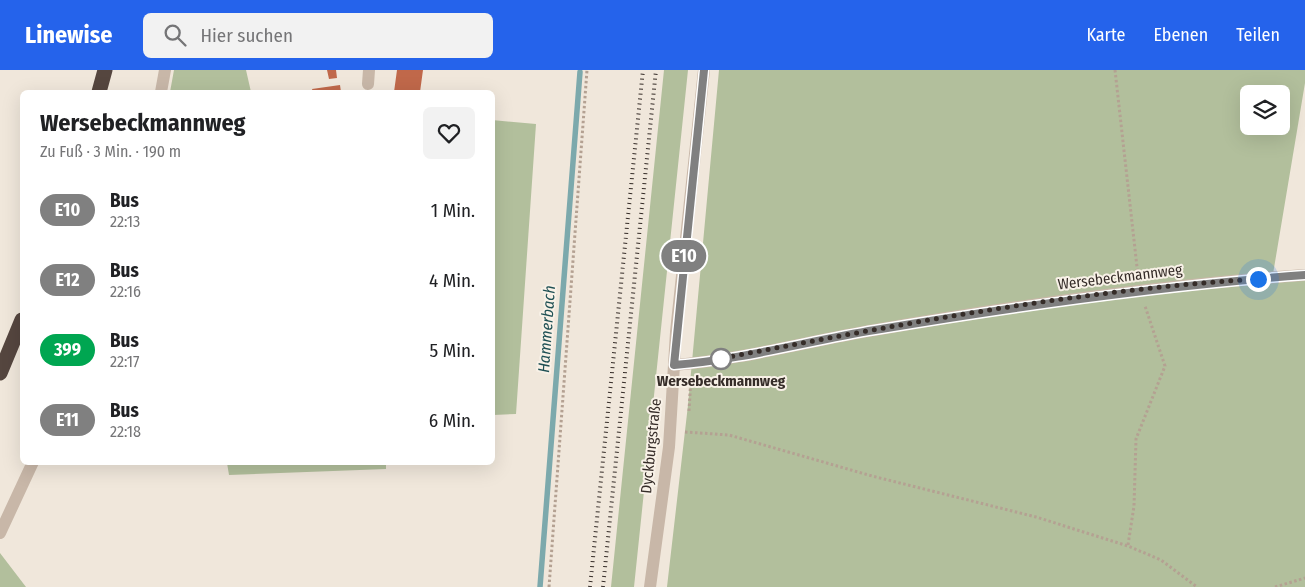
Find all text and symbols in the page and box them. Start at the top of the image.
search box [143,13,493,58]
text: Linewise [25,21,113,49]
icon: search [161,21,189,49]
text: Hier suchen [201,24,293,47]
text: Karte [1086,24,1125,46]
text: Ebenen [1153,24,1208,46]
text: Teilen [1236,24,1280,46]
map controls [1240,85,1290,135]
button: layers [1240,85,1290,135]
button: heart [423,107,475,159]
text: Wersebeckmannweg [40,109,246,137]
text: Zu Fuß · 3 Min. · 190 m [40,142,181,161]
text: Bus [110,189,139,212]
text: E10 [55,199,80,221]
text: 1 Min. [431,199,475,222]
text: 22:13 [110,212,140,231]
line badge: E10 [655,240,713,272]
text: E10 [671,245,697,267]
text: Bus [110,259,139,282]
street label: Wersebeckmannweg [1057,260,1183,294]
your location [1246,267,1271,292]
text: E12 [56,269,79,291]
text: 4 Min. [429,269,475,292]
text: 22:16 [110,282,141,301]
water label: Hammerbach [534,285,559,373]
text: Bus [110,329,139,352]
text: 399 [54,339,81,361]
text: 5 Min. [429,339,475,362]
marker: Wersebeckmannweg [710,348,732,370]
text: 22:17 [110,352,140,371]
place label: Wersebeckmannweg [657,372,786,390]
street label: Dyckburgstraße [637,398,665,494]
text: Bus [110,399,139,422]
text: E11 [56,409,79,431]
text: 6 Min. [429,409,475,432]
text: 22:18 [110,422,141,441]

